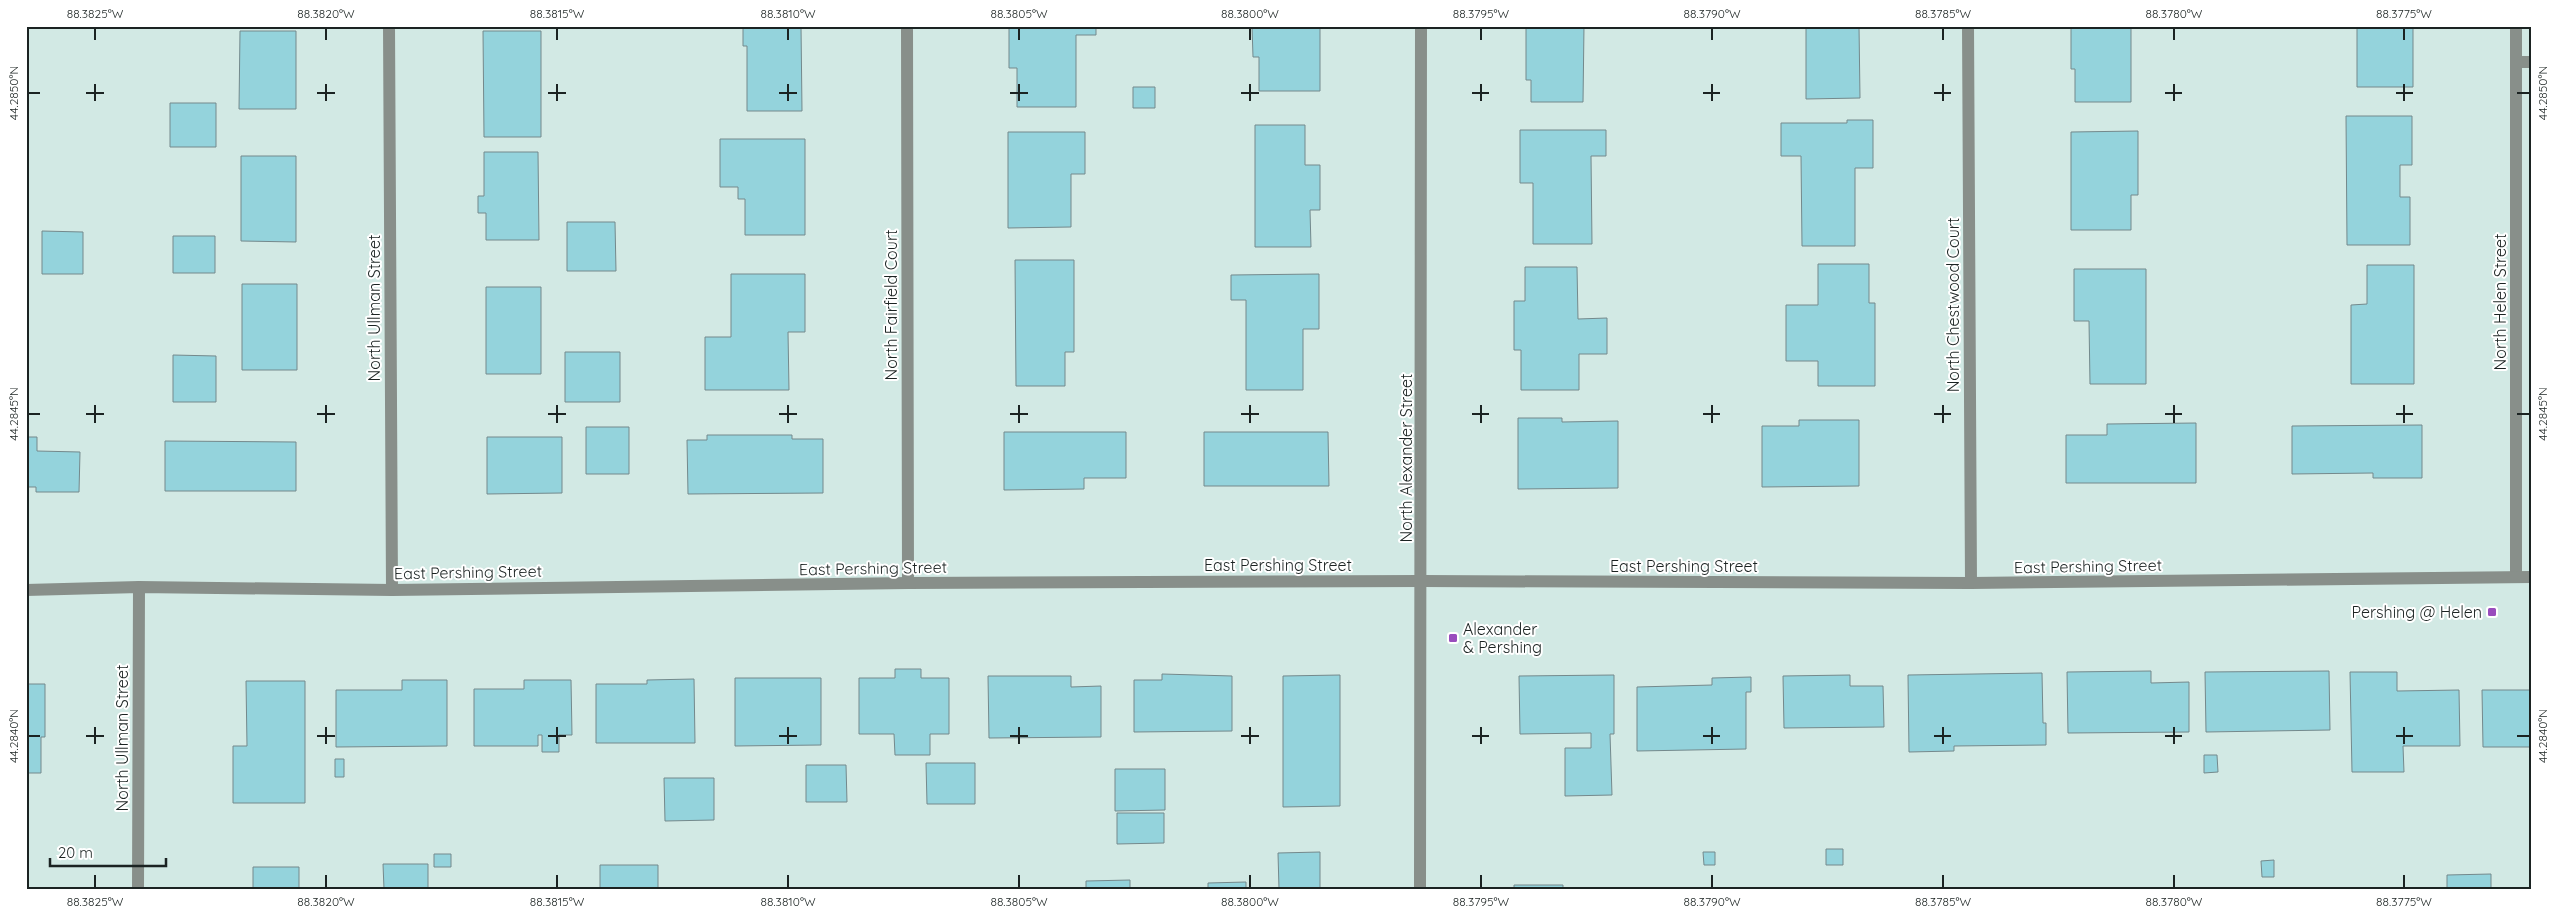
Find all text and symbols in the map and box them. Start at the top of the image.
text: 88.3825°W [67,6,124,21]
text: 88.3820°W [297,6,355,21]
text: 88.3815°W [530,6,585,21]
text: 88.3810°W [760,6,816,21]
text: 88.3805°W [990,6,1048,21]
text: 88.3800°W [1221,6,1279,21]
text: 88.3795°W [1453,6,1510,21]
text: 88.3790°W [1684,6,1741,21]
text: 88.3785°W [1915,6,1971,21]
text: 88.3780°W [2146,6,2203,21]
text: 88.3775°W [2376,6,2432,21]
text: 44.2850°N [6,66,21,120]
text: 44.2850°N [2535,66,2550,120]
street label: North Chestwood Court [1943,218,1963,392]
street label: North Fairfield Court [881,230,901,380]
street label: North Helen Street [2490,234,2510,370]
street label: North Ullman Street [364,235,384,381]
street label: North Alexander Street [1396,374,1416,542]
text: 44.2845°N [6,387,21,441]
text: 44.2845°N [2535,387,2550,441]
street label: East Pershing Street [1204,555,1352,575]
street label: East Pershing Street [2014,555,2162,577]
street label: East Pershing Street [1610,556,1758,576]
street label: East Pershing Street [799,557,947,579]
street label: East Pershing Street [394,561,542,583]
place label: Pershing @ Helen [2352,602,2482,622]
marker: Pershing @ Helen [2486,606,2498,618]
place label: Alexander & Pershing [1463,619,1542,657]
marker: Alexander & Pershing [1447,632,1459,644]
street label: North Ullman Street [112,665,132,811]
text: 44.2840°N [6,709,21,763]
text: 44.2840°N [2535,709,2550,763]
scale bar [50,835,166,867]
text: 20 m [58,843,93,862]
text: 88.3825°W [67,894,124,909]
text: 88.3820°W [297,894,355,909]
text: 88.3815°W [530,894,585,909]
text: 88.3810°W [760,894,816,909]
text: 88.3805°W [990,894,1048,909]
text: 88.3800°W [1221,894,1279,909]
text: 88.3795°W [1453,894,1510,909]
text: 88.3790°W [1684,894,1741,909]
text: 88.3785°W [1915,894,1971,909]
text: 88.3780°W [2146,894,2203,909]
text: 88.3775°W [2376,894,2432,909]

